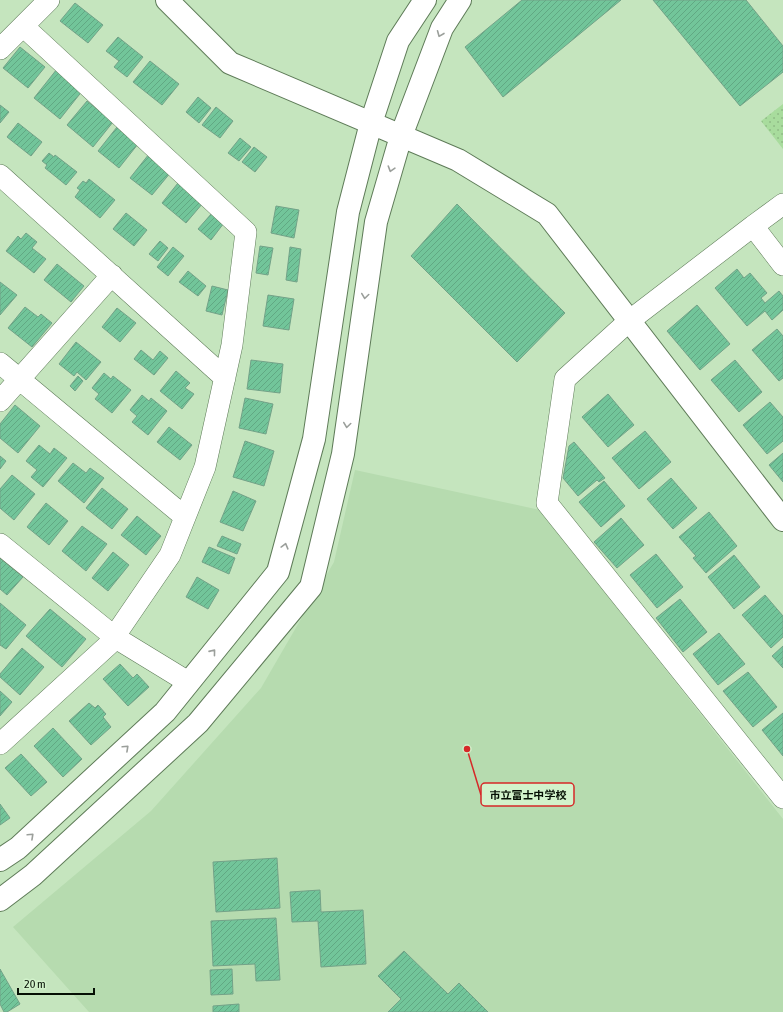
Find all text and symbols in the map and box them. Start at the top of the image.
one-way arrow [437,30,445,37]
one-way arrow [387,165,396,172]
one-way arrow [361,293,370,299]
one-way arrow [343,422,352,428]
one-way arrow [280,542,289,549]
one-way arrow [209,649,216,656]
one-way arrow [121,745,129,752]
callout: 市立富士中学校 [481,783,574,806]
text: 市立富士中学校 [490,789,567,801]
one-way arrow [26,833,34,841]
scale bar [18,970,94,996]
text: 20 m [24,977,46,991]

